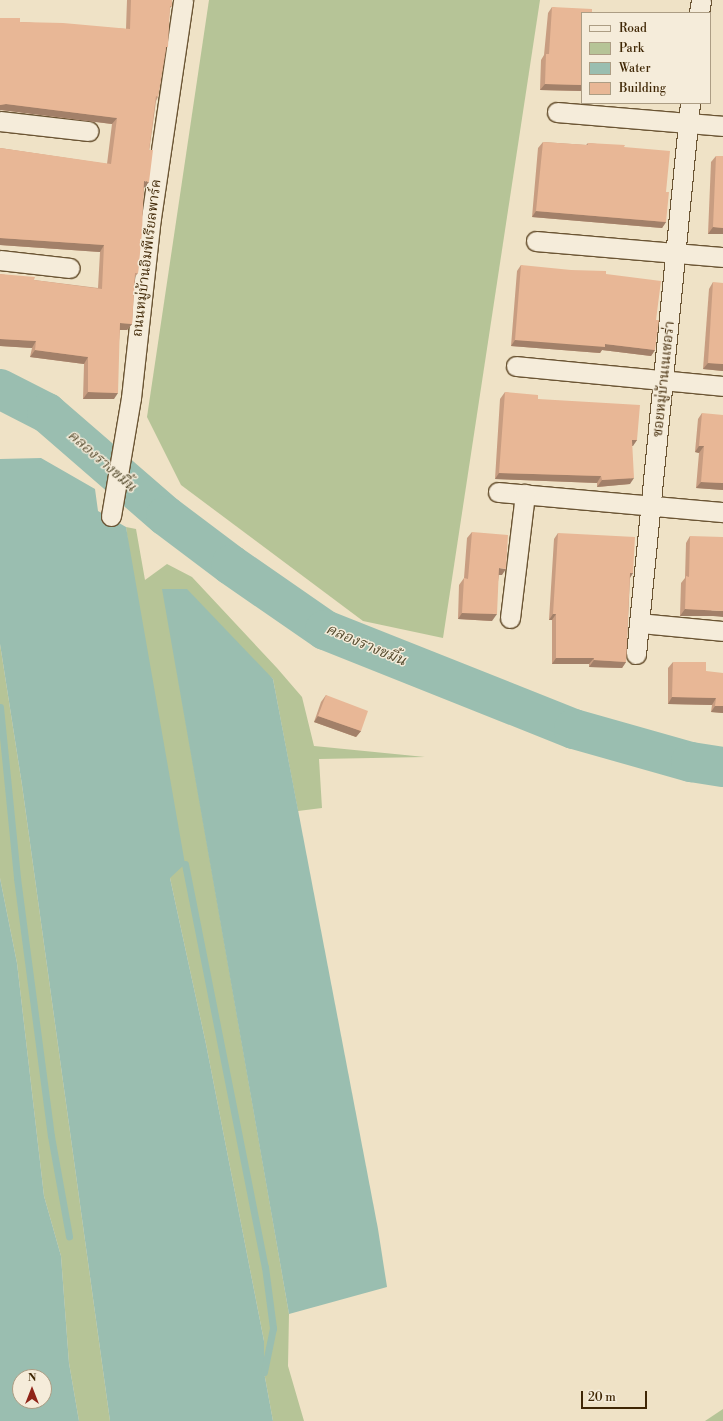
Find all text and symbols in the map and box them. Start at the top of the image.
legend [581,12,711,104]
text: Road [619,21,647,36]
text: Park [619,41,644,56]
text: Water [619,61,651,76]
text: Building [619,81,666,96]
street label: ถนนหมู่บ้านอิมพีเรียลพาร์ค [129,178,165,338]
street label: ซอยหมู่บ้านเนเชอร่า [650,320,678,438]
water label: คลองรางขมิ้น [64,426,140,496]
water label: คลองรางขมิ้น [323,620,409,670]
north arrow [12,1369,52,1409]
text: N [28,1371,36,1385]
scale bar [583,1383,649,1409]
text: 20 m [588,1390,616,1405]

